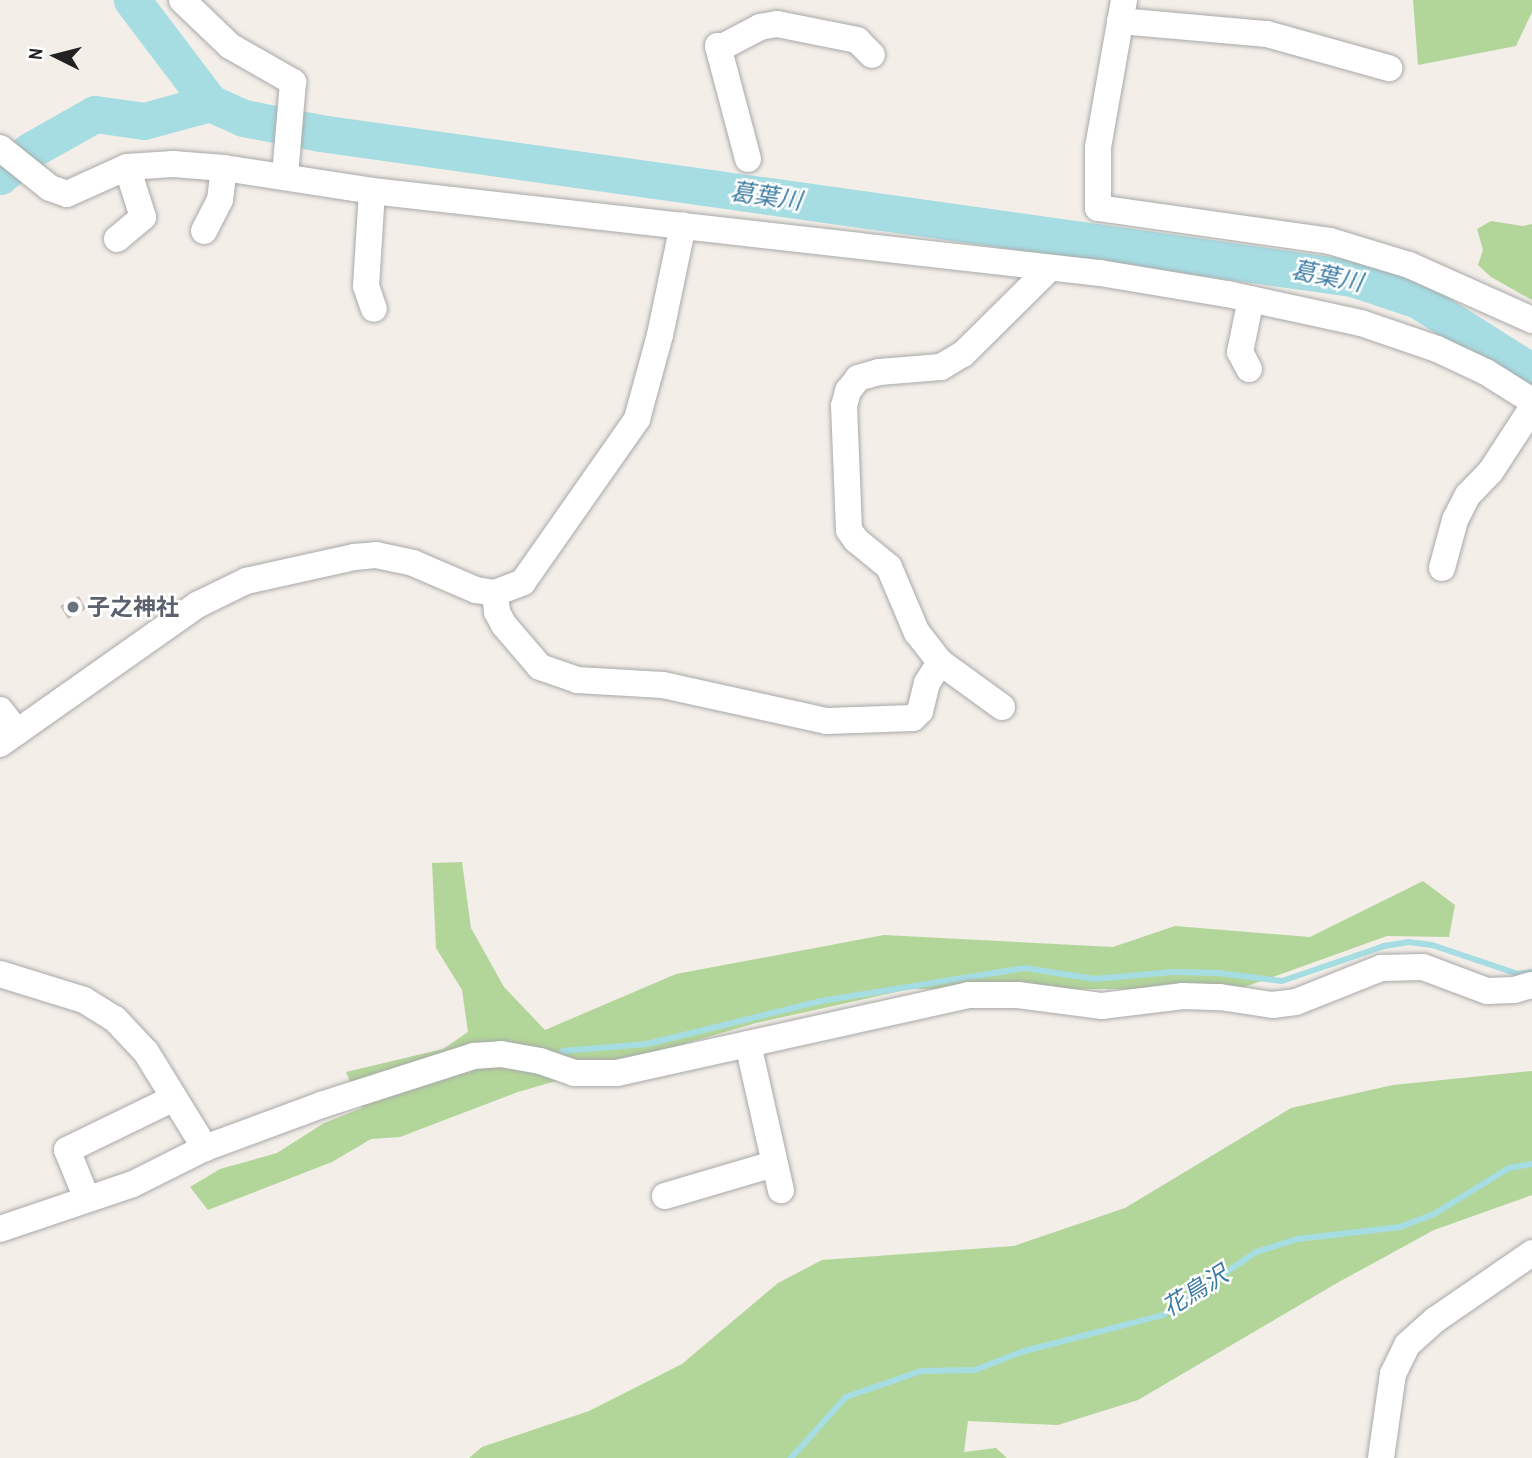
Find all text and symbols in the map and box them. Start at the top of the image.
north arrow [21,21,91,91]
text: N [22,47,49,61]
water label: 葛葉川 [728,177,804,215]
water label: 葛葉川 [1289,255,1365,297]
place label: 子之神社 [87,593,179,621]
marker: 子之神社 [65,599,81,615]
water label: 花鳥沢 [1157,1260,1233,1322]

